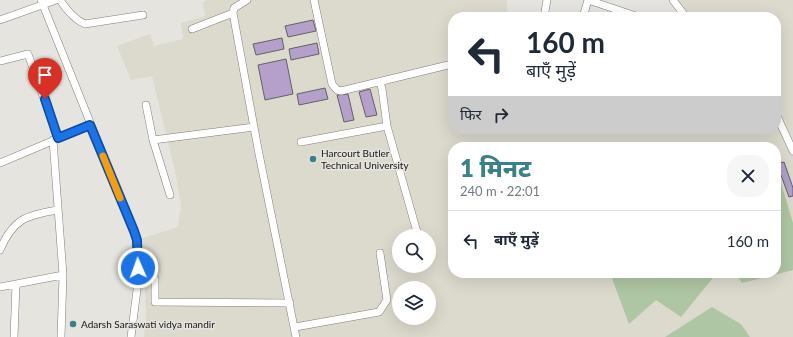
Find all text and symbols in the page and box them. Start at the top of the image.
text: 160 m [526,25,605,59]
icon: left [460,28,512,80]
pin [28,58,62,99]
text: बाएँ मुड़ें [526,59,576,81]
icon: arrive [34,64,56,86]
icon: right [490,104,512,126]
text: फिर [460,105,482,123]
place label: Harcourt Butler Technical University [321,147,409,171]
text: 1 मिनट [460,153,531,182]
marker: Harcourt Butler Technical University [308,154,318,164]
button: close [727,155,769,197]
text: 240 m · 22:01 [460,183,540,199]
map controls [392,229,436,325]
button: search [392,229,436,273]
icon: left [460,230,482,252]
text: बाएँ मुड़ें [494,230,539,248]
text: 160 m [727,232,769,250]
position arrow [117,247,159,289]
button: layers [392,281,436,325]
place label: Adarsh Saraswati vidya mandir [81,318,215,330]
marker: Adarsh Saraswati vidya mandir [68,319,78,329]

